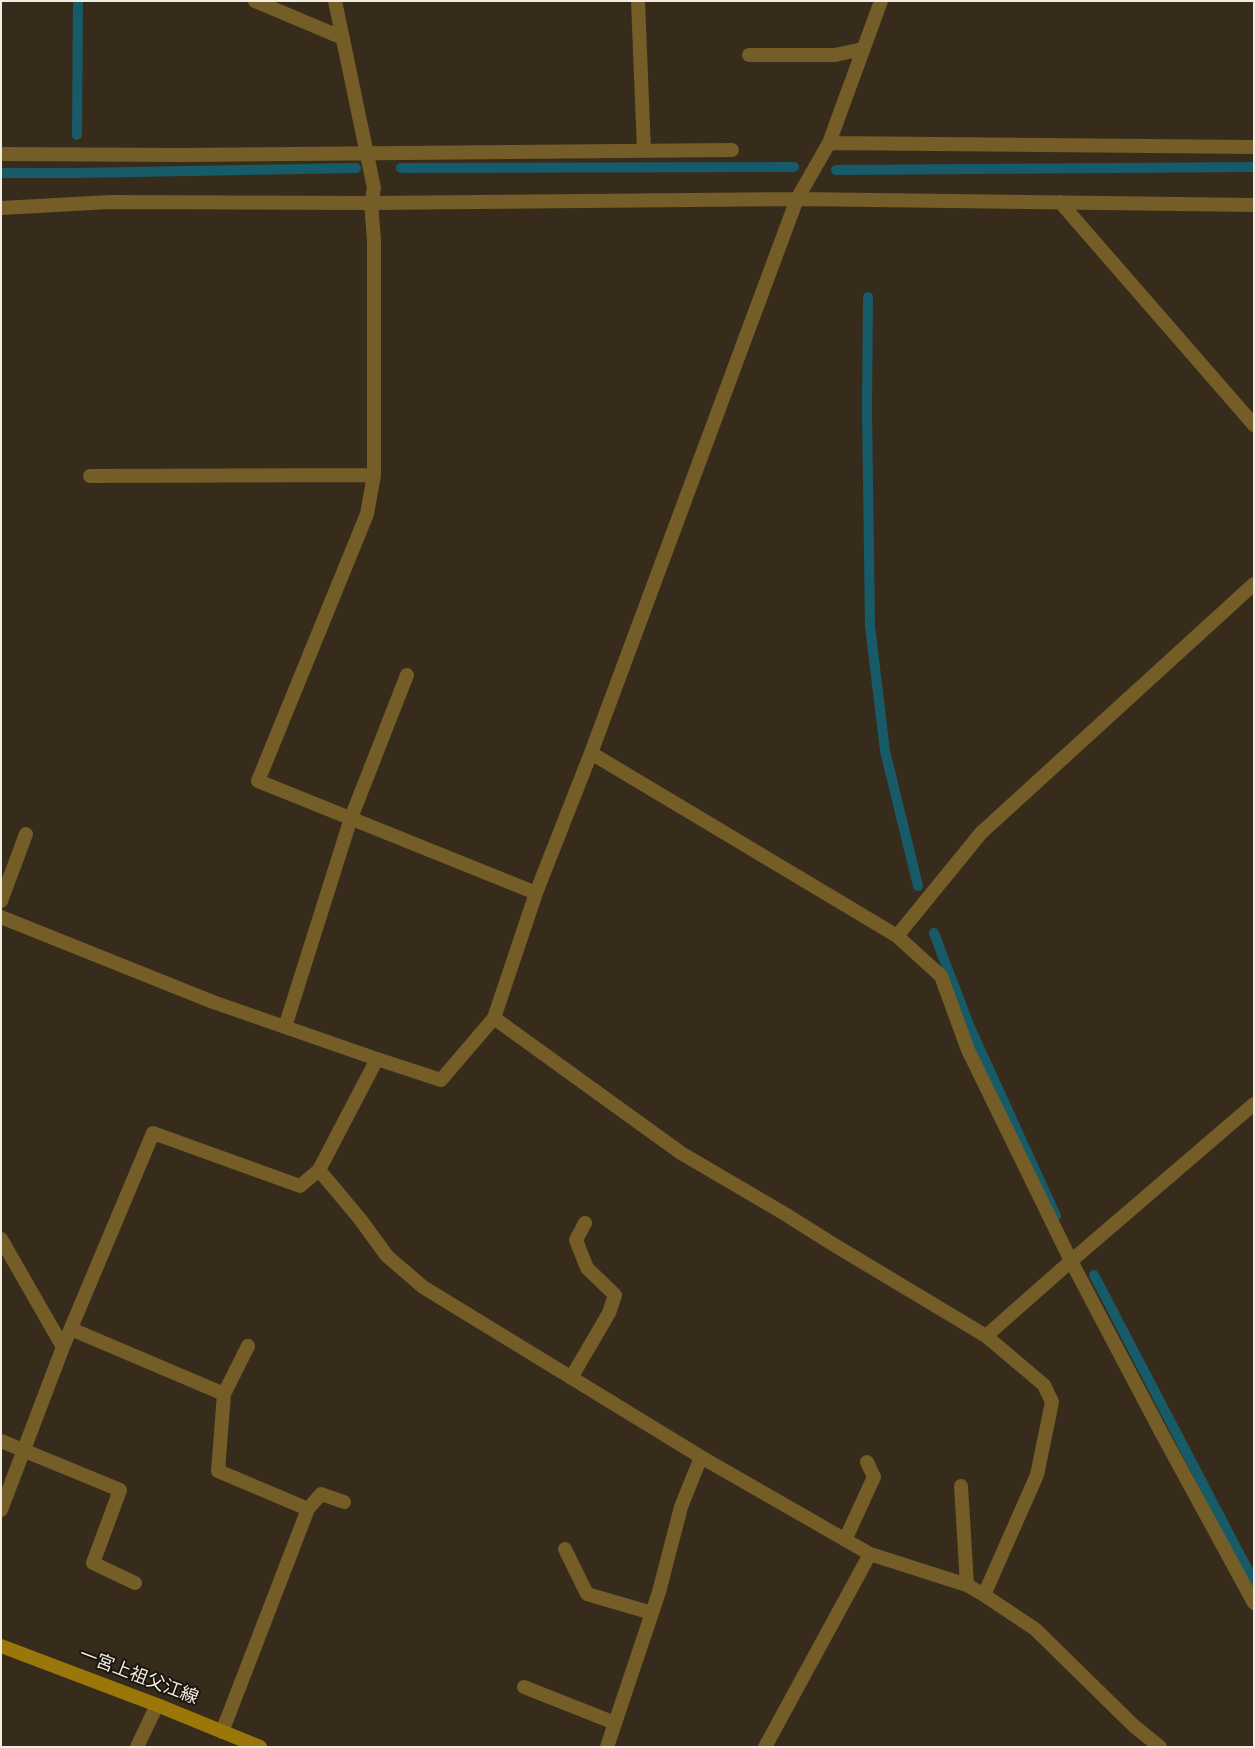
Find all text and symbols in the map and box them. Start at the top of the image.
street label: 一宮上祖父江線 [75,1645,201,1711]

